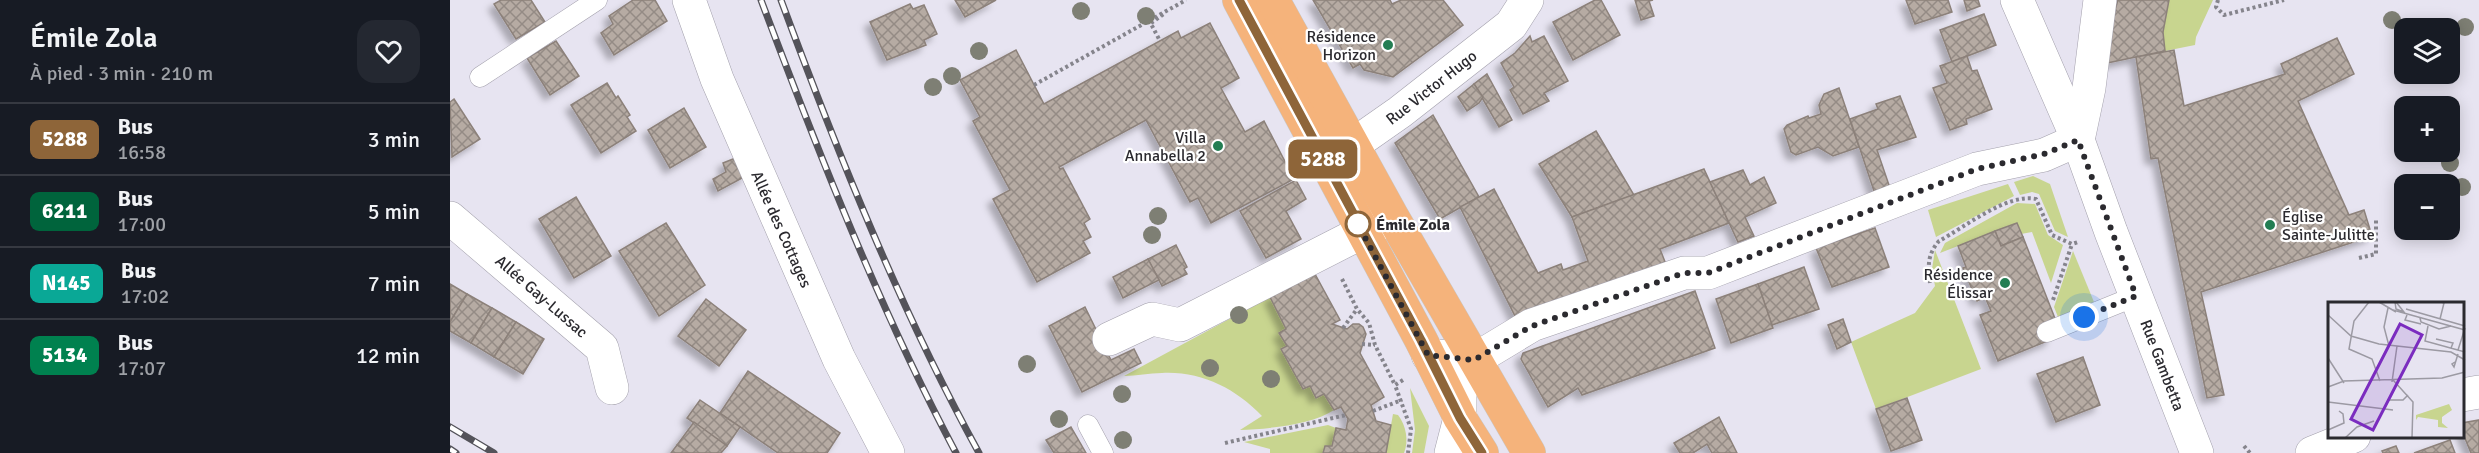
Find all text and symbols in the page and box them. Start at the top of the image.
map controls [2394,18,2460,240]
button: layers [2394,18,2460,84]
button: heart [357,20,420,83]
text: Émile Zola [30,21,158,55]
place label: Résidence Horizon [1307,27,1376,65]
marker: Résidence Horizon [1381,38,1395,52]
street label: Rue Victor Hugo [1382,46,1481,130]
text: À pied · 3 min · 210 m [30,61,213,86]
button: + [2394,96,2460,162]
text: Bus [117,113,153,140]
text: 5288 [42,126,87,152]
text: 3 min [368,126,420,153]
place label: Villa Annabella 2 [1125,128,1206,166]
marker: Villa Annabella 2 [1211,139,1225,153]
text: 16:58 [117,140,166,165]
line badge: 5288 [1281,140,1365,178]
text: 5288 [1300,146,1346,172]
street label: Allée des Cottages [746,168,816,291]
button: − [2394,174,2460,240]
text: Bus [117,185,153,212]
text: 6211 [42,198,87,224]
text: 5 min [368,198,420,225]
place label: Église Sainte-Julitte [2282,207,2375,245]
marker: Émile Zola [1345,211,1371,237]
text: 17:00 [117,212,166,237]
place label: Émile Zola [1376,215,1450,235]
marker: Église Sainte-Julitte [2263,218,2277,232]
street label: Allée Gay-Lussac [491,251,592,342]
text: Bus [121,257,156,284]
place label: Résidence Élissar [1924,265,1993,303]
text: N145 [42,270,91,296]
text: 7 min [368,270,420,297]
marker: Résidence Élissar [1998,276,2012,290]
text: 17:02 [121,284,169,309]
your location [2069,302,2099,332]
inset map [2328,302,2464,438]
street label: Rue Gambetta [2135,317,2189,414]
text: Bus [117,329,153,356]
text: 5134 [42,342,87,368]
text: 12 min [356,342,420,369]
text: 17:07 [117,356,166,381]

